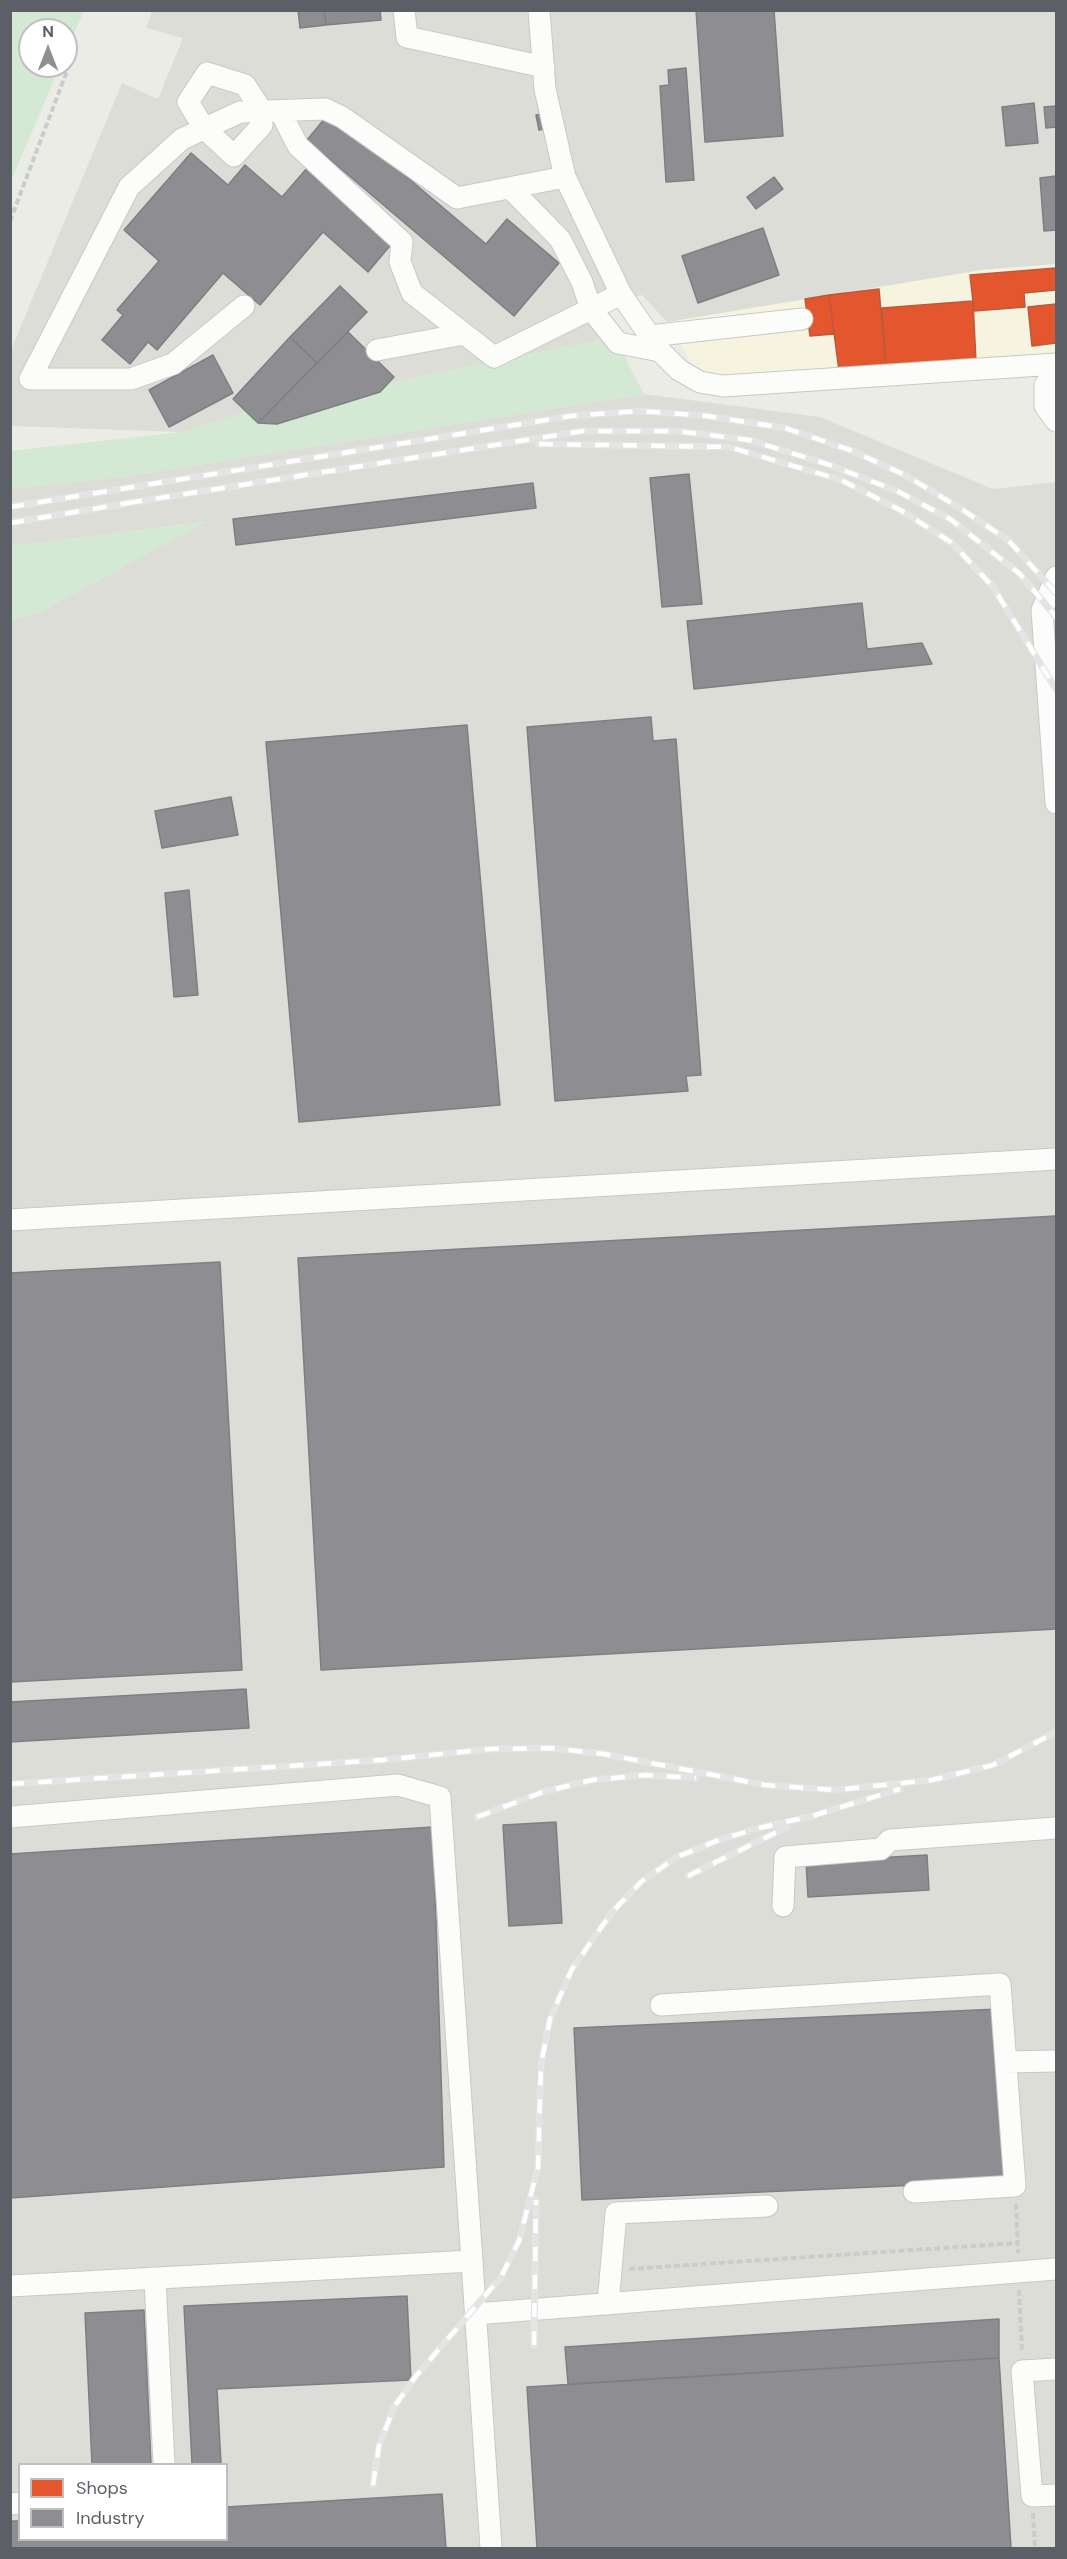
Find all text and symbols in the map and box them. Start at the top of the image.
north arrow [18,18,78,78]
text: N [42,21,54,42]
legend [18,2463,228,2541]
text: Shops [76,2476,128,2500]
text: Industry [76,2506,145,2530]

